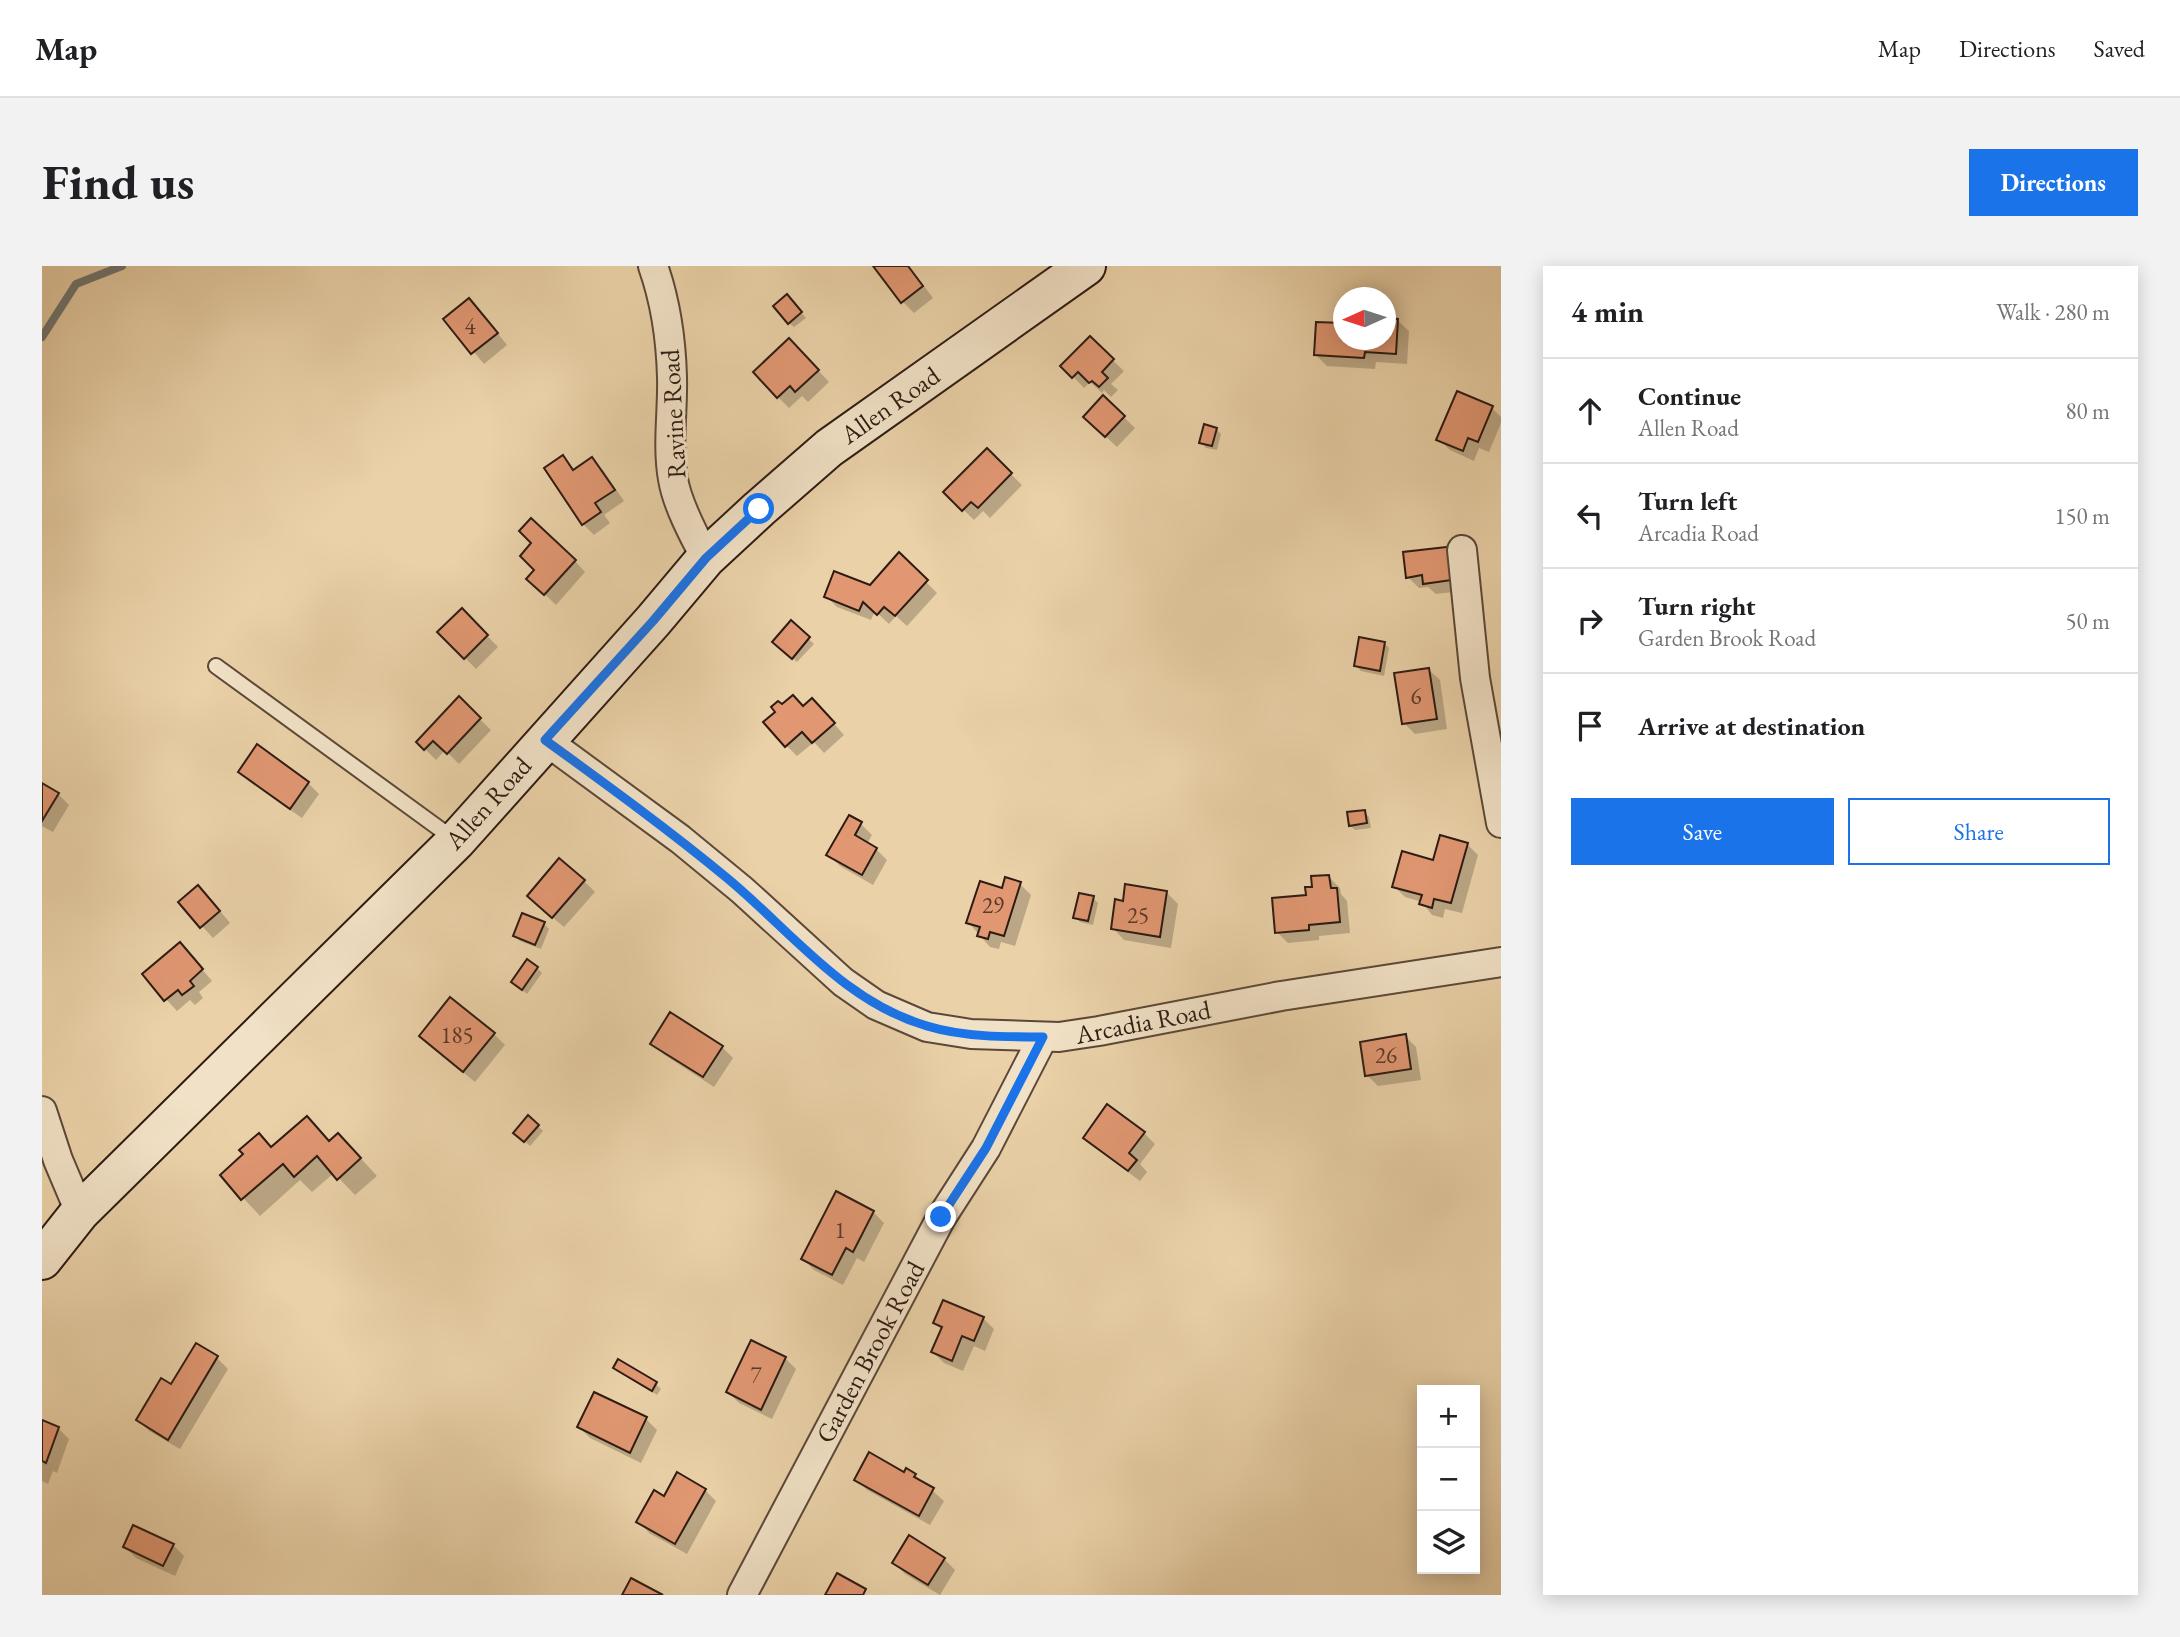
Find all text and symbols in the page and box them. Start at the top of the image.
text: Map [35,27,97,70]
text: Map [1878,33,1921,64]
text: Directions [1959,33,2056,64]
text: Saved [2094,33,2145,64]
button: Directions [1969,149,2138,216]
text: Find us [42,150,194,214]
north arrow [1333,287,1396,350]
text: 4 min [1571,292,1644,331]
text: Walk · 280 m [1996,297,2110,327]
house number: 4 [464,311,476,341]
street label: Ravine Road [653,348,693,480]
street label: Allen Road [833,358,947,452]
text: Continue [1638,379,1741,413]
icon: ahead [1571,392,1609,430]
text: 80 m [2065,396,2110,426]
text: Allen Road [1638,413,1739,443]
text: Turn left [1638,484,1737,518]
route start [743,493,774,524]
icon: left [1571,497,1609,535]
text: 150 m [2054,501,2110,531]
text: Arcadia Road [1638,518,1759,548]
text: Turn right [1638,589,1756,623]
icon: right [1571,602,1609,640]
text: 50 m [2065,606,2110,636]
text: Garden Brook Road [1638,623,1816,653]
house number: 6 [1410,681,1422,711]
icon: arrive [1571,707,1609,745]
text: Arrive at destination [1638,709,1865,743]
street label: Allen Road [437,749,539,857]
button: Save [1571,798,1834,865]
button: Share [1848,798,2110,865]
house number: 29 [982,890,1004,920]
house number: 25 [1127,900,1149,930]
street label: Arcadia Road [1072,992,1214,1052]
house number: 185 [440,1020,474,1050]
house number: 26 [1375,1040,1397,1070]
route end [925,1201,956,1232]
house number: 1 [834,1215,846,1245]
street label: Garden Brook Road [808,1254,933,1449]
house number: 7 [750,1360,762,1390]
map controls [1417,1385,1480,1574]
button: + [1417,1385,1480,1448]
button: − [1417,1448,1480,1511]
button: layers [1417,1511,1480,1574]

